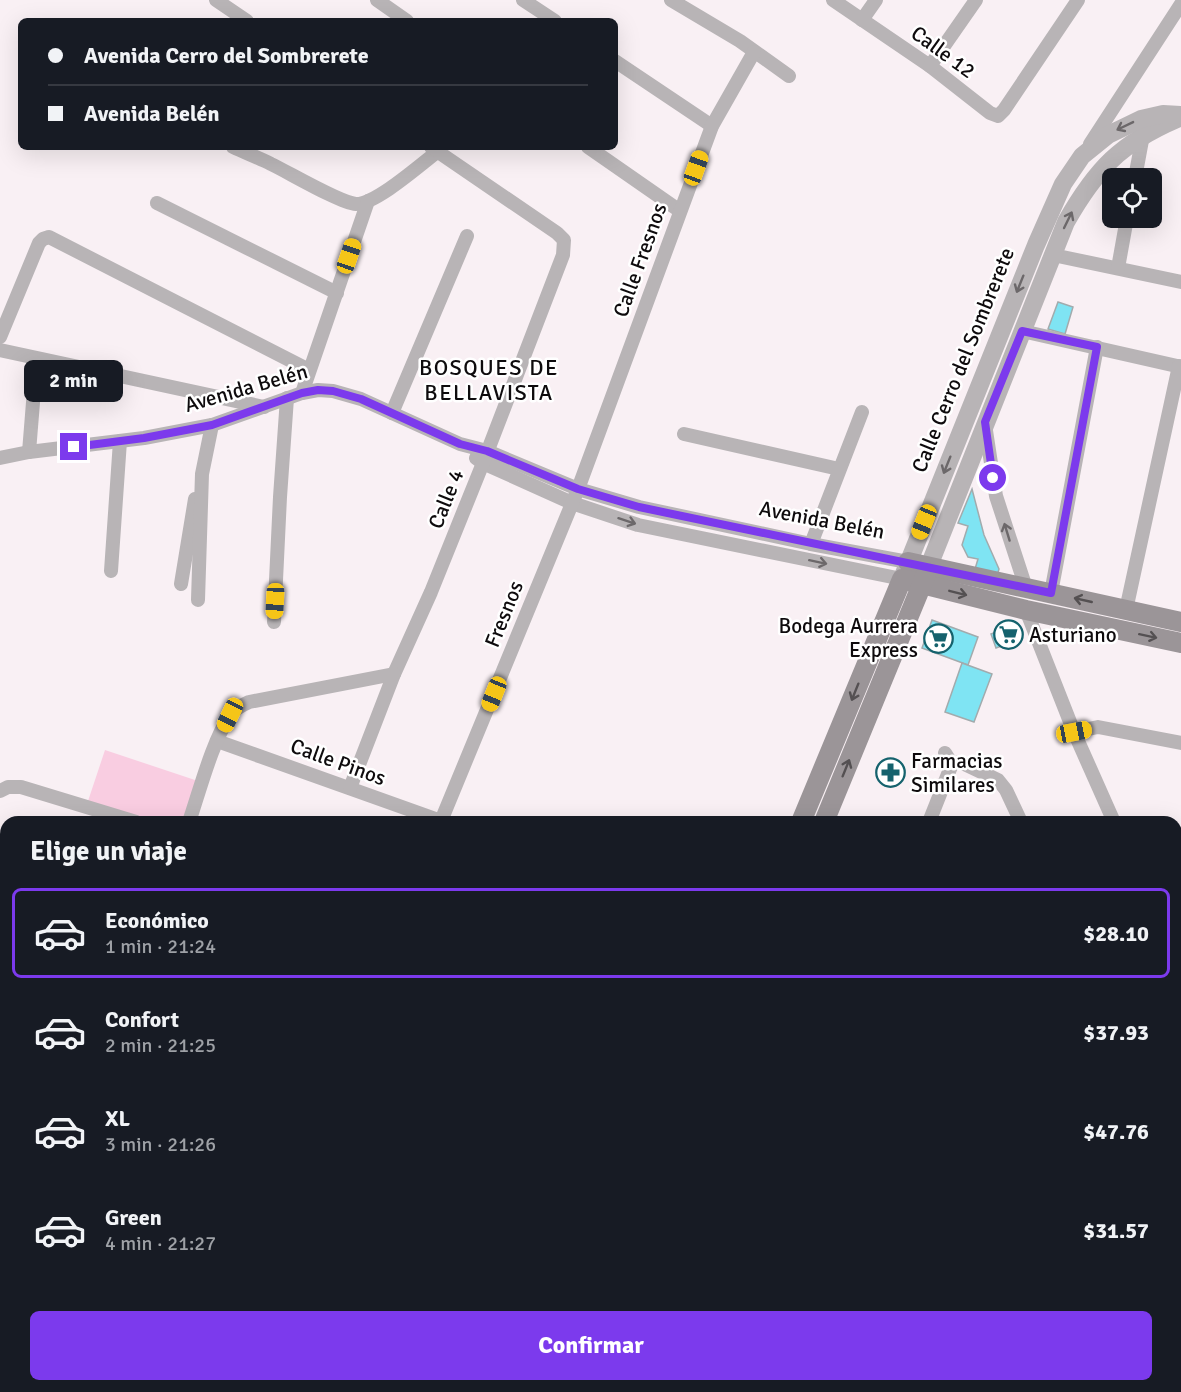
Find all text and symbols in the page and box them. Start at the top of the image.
street label: Calle 12 [906,20,980,84]
text: Avenida Cerro del Sombrerete [84,42,369,69]
text: Avenida Belén [84,100,220,127]
one-way arrow [1116,121,1134,133]
car [681,148,711,188]
map controls [1102,168,1162,228]
button: locate [1102,168,1162,228]
street label: Calle Fresnos [607,200,673,320]
one-way arrow [1063,211,1074,229]
car [335,236,363,276]
street label: Calle Cerro del Sombrerete [906,244,1020,476]
one-way arrow [1014,274,1025,293]
district label: BOSQUES DE BELLAVISTA [419,354,559,406]
street label: Avenida Belén [181,358,311,418]
callout: 2 min [25,360,124,402]
text: 2 min [49,368,98,393]
route end [60,433,87,460]
one-way arrow [941,455,952,473]
route start [979,464,1006,491]
street label: Calle 4 [422,466,470,532]
street label: Avenida Belén [757,495,887,545]
car [909,502,939,542]
one-way arrow [617,517,636,528]
one-way arrow [1001,523,1012,542]
one-way arrow [808,557,827,568]
street label: Fresnos [479,577,529,651]
car [265,583,285,619]
one-way arrow [949,588,968,600]
one-way arrow [1074,594,1093,606]
place label: Bodega Aurrera Express [778,613,918,663]
supermarket icon: Asturiano [992,619,1024,651]
supermarket icon: Bodega Aurrera Express [923,622,955,654]
place label: Asturiano [1029,622,1117,648]
one-way arrow [1139,631,1158,643]
car [479,674,509,714]
one-way arrow [849,682,860,700]
car [214,695,246,735]
car [1055,720,1093,744]
street label: Calle Pinos [287,733,389,791]
place label: Farmacias Similares [911,748,1003,798]
pharmacy icon: Farmacias Similares [874,757,906,789]
one-way arrow [841,759,852,778]
text: Elige un viaje [30,835,187,868]
icon: car [33,906,87,960]
text: Económico [105,907,209,934]
text: $28.10 [1083,920,1149,947]
text: 1 min · 21:24 [105,934,216,959]
icon: car [33,1005,87,1059]
text: Confort [105,1006,179,1033]
text: $37.93 [1083,1019,1149,1046]
text: 2 min · 21:25 [105,1033,216,1058]
icon: car [33,1104,87,1158]
text: XL [105,1105,130,1132]
text: $47.76 [1083,1118,1149,1145]
text: 3 min · 21:26 [105,1132,216,1157]
icon: car [33,1203,87,1257]
text: Green [105,1204,162,1231]
text: $31.57 [1083,1217,1149,1244]
text: 4 min · 21:27 [105,1231,216,1256]
button: Confirmar [30,1311,1152,1380]

